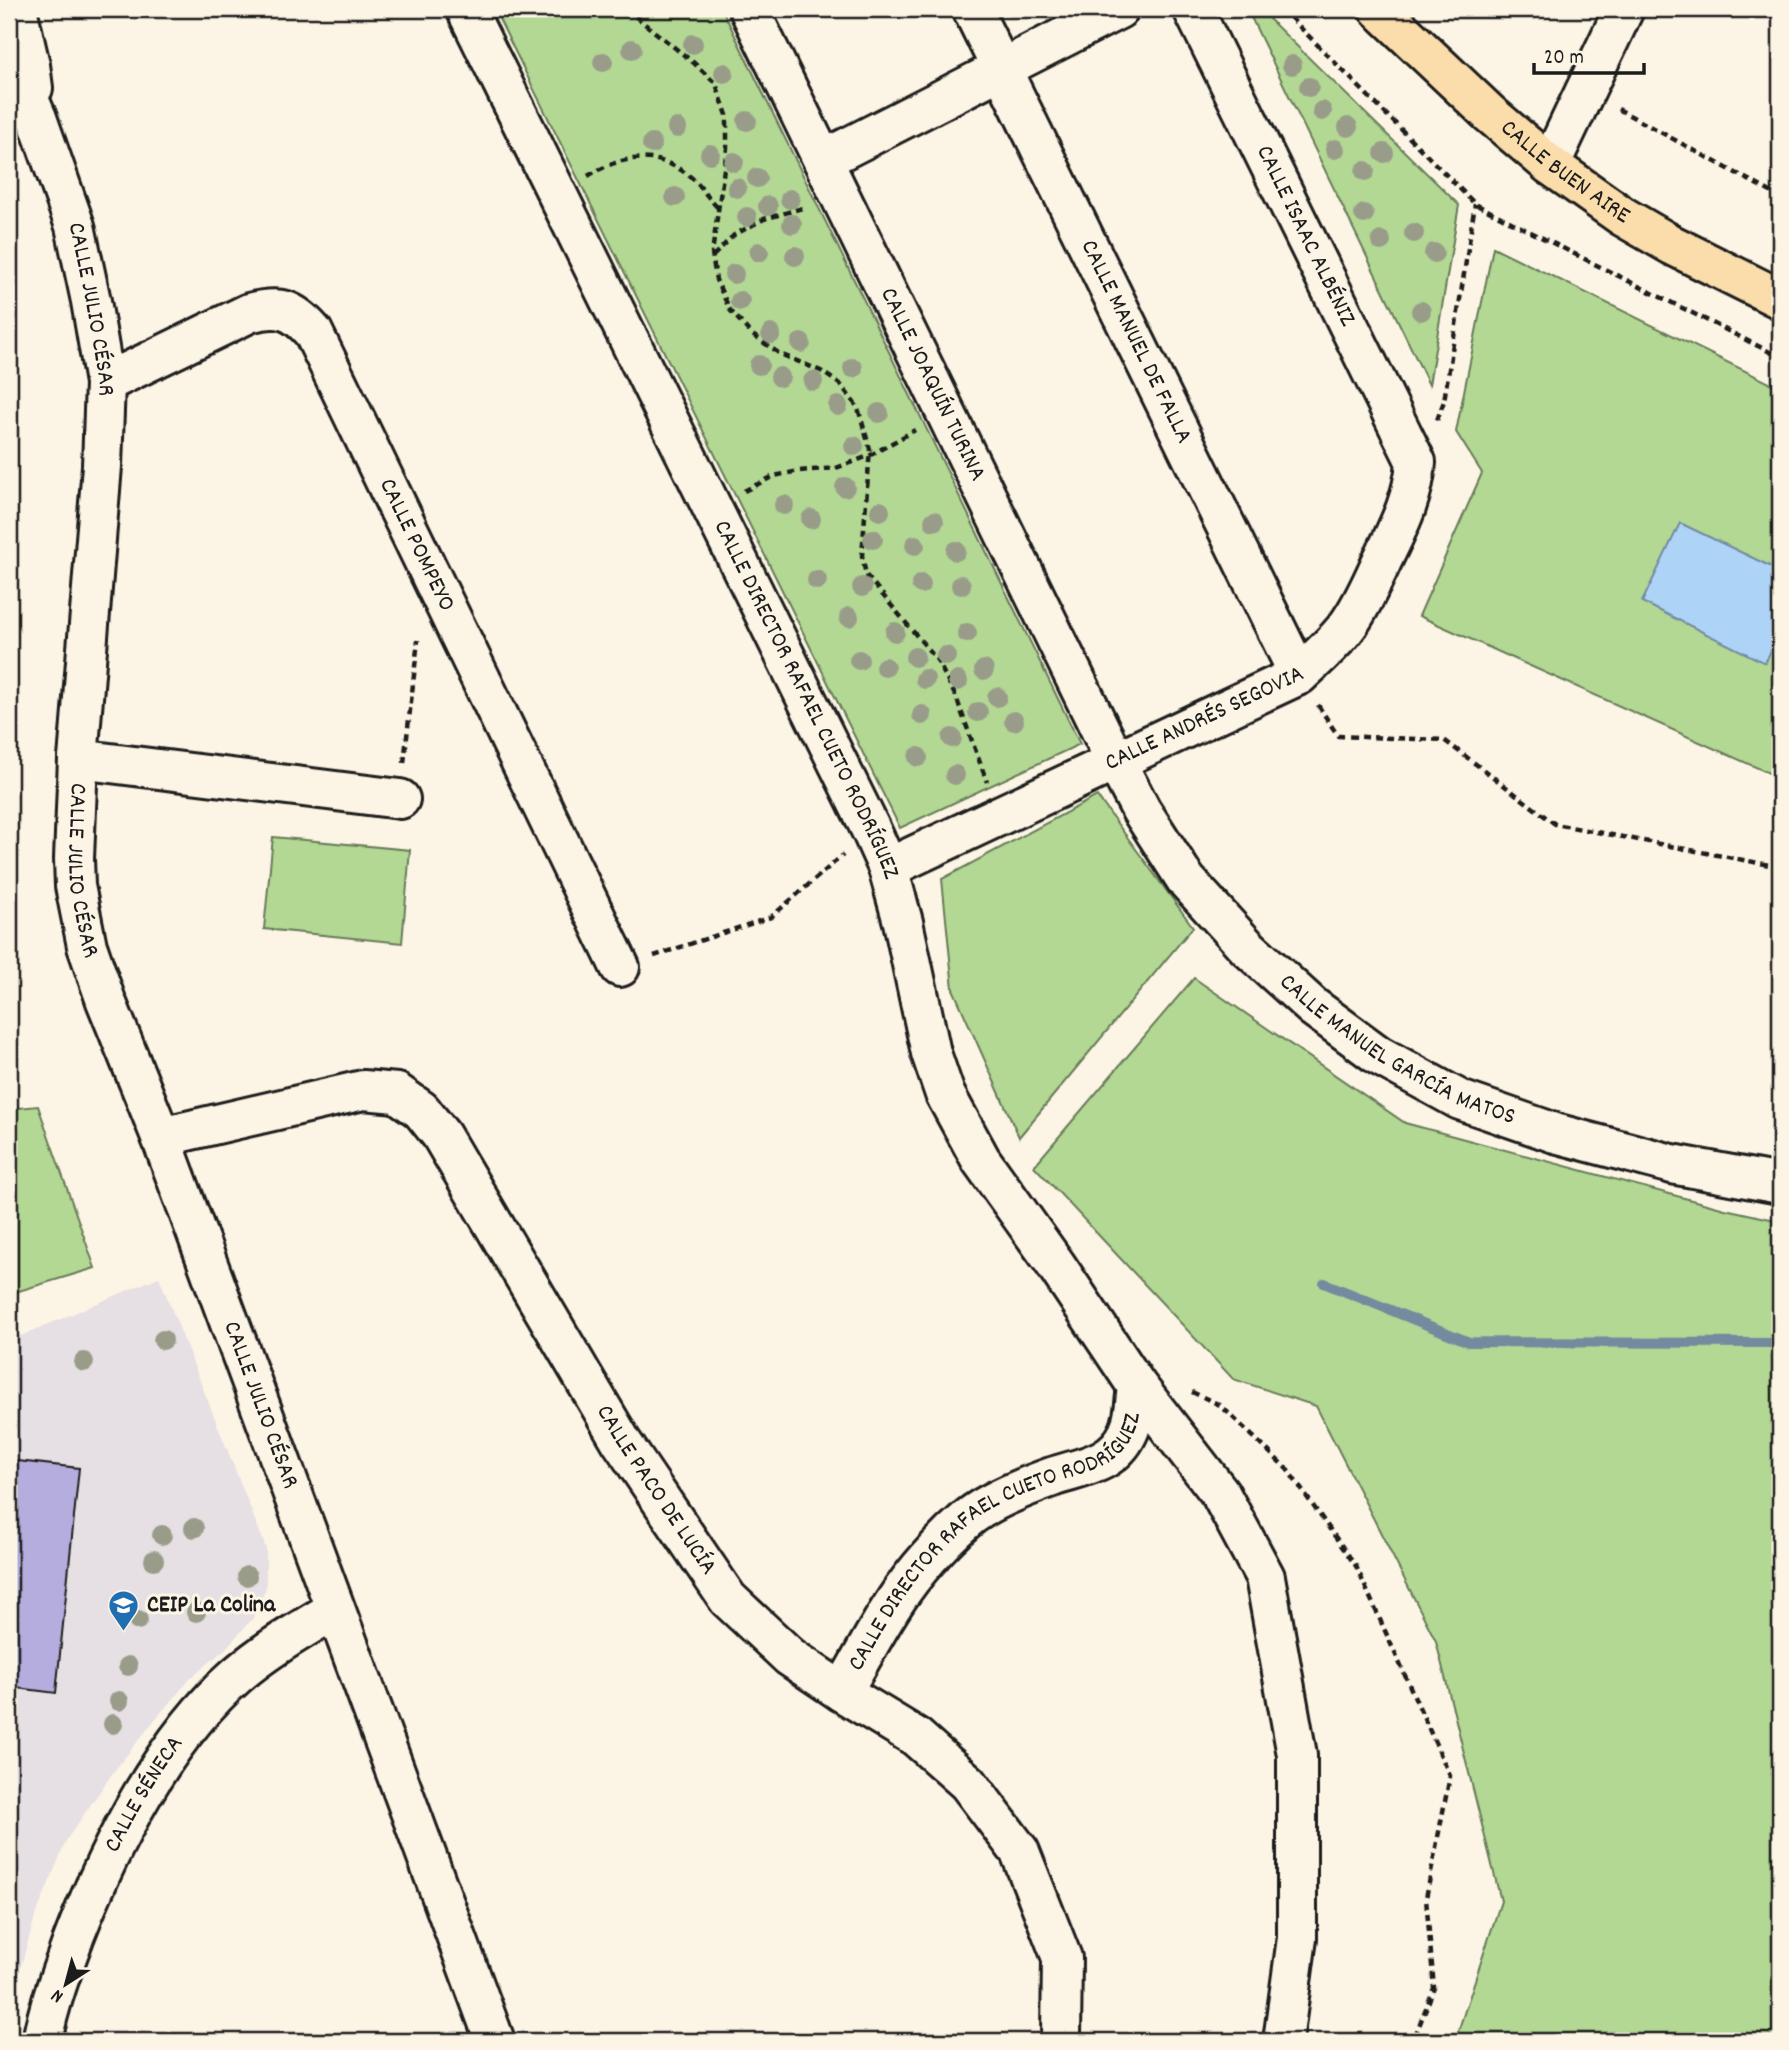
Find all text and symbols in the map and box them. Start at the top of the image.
scale bar [1534,32,1644,76]
text: 20 m [1544,44,1584,74]
street label: CALLE BUEN AIRE [1492,112,1636,234]
street label: CALLE ISAAC ALBÉNIZ [1246,140,1364,333]
street label: CALLE JULIO CÉSAR [58,219,122,397]
street label: CALLE MANUEL DE FALLA [1071,234,1200,450]
street label: CALLE JOAQUÍN TURINA [870,282,994,487]
street label: CALLE POMPEYO [369,473,463,617]
street label: CALLE DIRECTOR RAFAEL CUETO RODRÍGUEZ [704,515,907,883]
street label: CALLE ANDRÉS SEGOVIA [1100,658,1310,781]
street label: CALLE JULIO CÉSAR [57,782,107,963]
street label: CALLE MANUEL GARCÍA MATOS [1271,967,1520,1135]
street label: CALLE JULIO CÉSAR [214,1317,307,1494]
street label: CALLE PACO DE LUCÍA [587,1399,724,1582]
street label: CALLE DIRECTOR RAFAEL CUETO RODRÍGUEZ [840,1409,1151,1678]
school or university icon: CEIP La Colina [107,1589,141,1633]
place label: CEIP La Colina [147,1589,276,1623]
street label: CALLE SÉNECA [96,1729,192,1859]
north arrow [32,1948,102,2018]
text: N [46,1981,70,2009]

